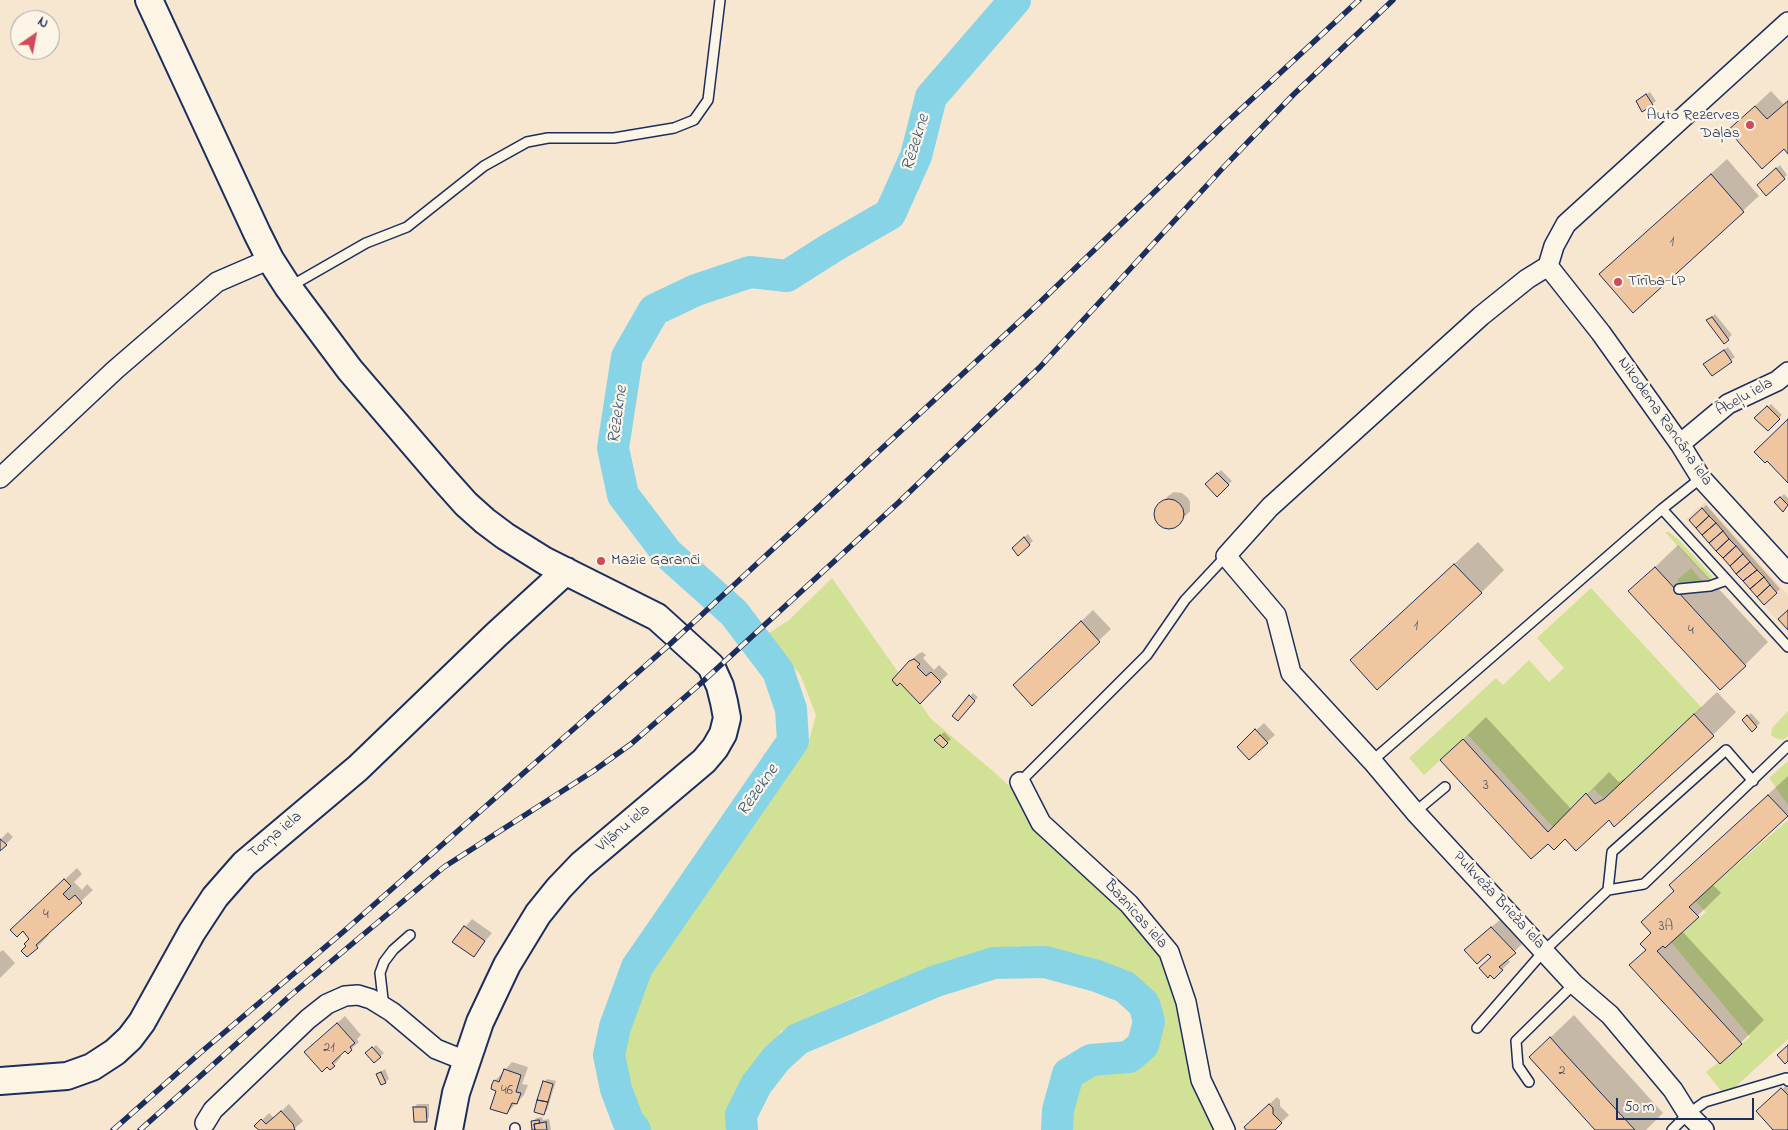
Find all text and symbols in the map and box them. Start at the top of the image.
north arrow [10,10,60,60]
text: N [33,11,53,34]
place label: Auto Rezerves Daļas [1647,106,1740,144]
water label: Rēzekne [898,112,936,174]
marker: Auto Rezerves Daļas [1744,119,1756,131]
house number: 1 [1670,235,1674,251]
place label: Tīrība-LP [1628,272,1685,292]
marker: Tīrība-LP [1612,276,1624,288]
street label: Nikodema Rancāna iela [1612,354,1716,490]
street label: Ābeļu iela [1713,375,1777,421]
water label: Rēzekne [604,385,634,445]
place label: Mazie Garanči [611,551,700,571]
marker: Mazie Garanči [595,555,607,567]
house number: 1 [1414,619,1418,635]
house number: 4 [1688,624,1694,640]
water label: Rēzekne [733,761,785,821]
house number: 3 [1483,779,1489,795]
street label: Viļānu iela [593,801,655,857]
street label: Torņa iela [245,808,307,864]
street label: Pulkveža Brieža iela [1448,848,1548,954]
street label: Baznīcas iela [1099,877,1171,953]
house number: 4 [43,908,49,924]
house number: 3A [1659,920,1673,936]
house number: 21 [323,1041,335,1057]
house number: 2 [1559,1064,1565,1080]
house number: 46 [501,1084,513,1100]
scale bar [1618,1088,1756,1120]
text: 50 m [1624,1096,1654,1118]

